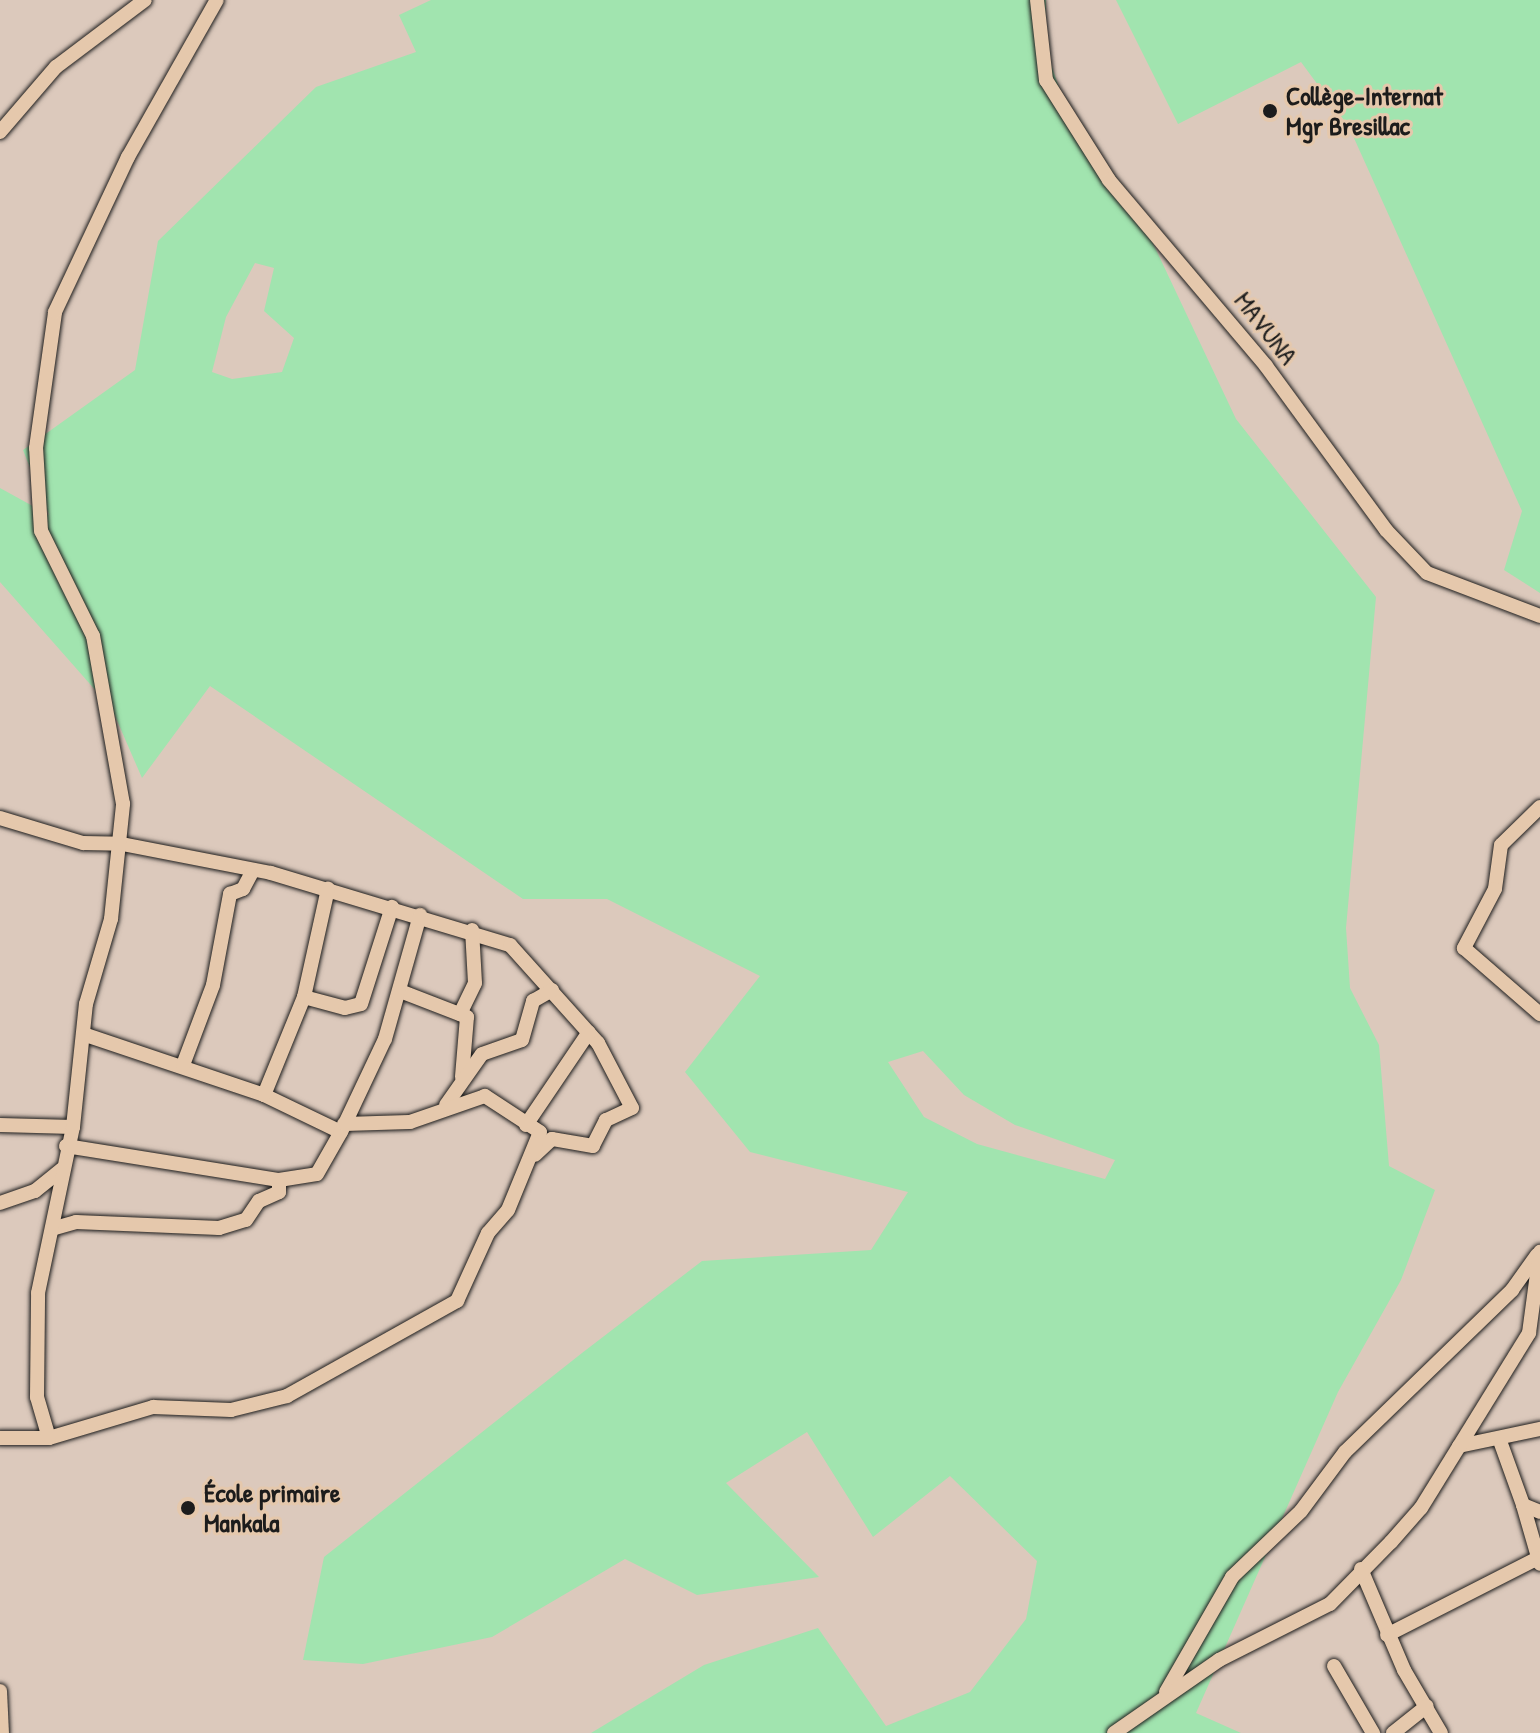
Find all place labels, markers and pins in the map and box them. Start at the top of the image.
place label: Collège-Internat Mgr Bresillac [1286,80,1443,142]
marker: Collège-Internat Mgr Bresillac [1261,102,1279,120]
place label: École primaire Mankala [204,1477,340,1538]
marker: École primaire Mankala [179,1499,197,1517]

